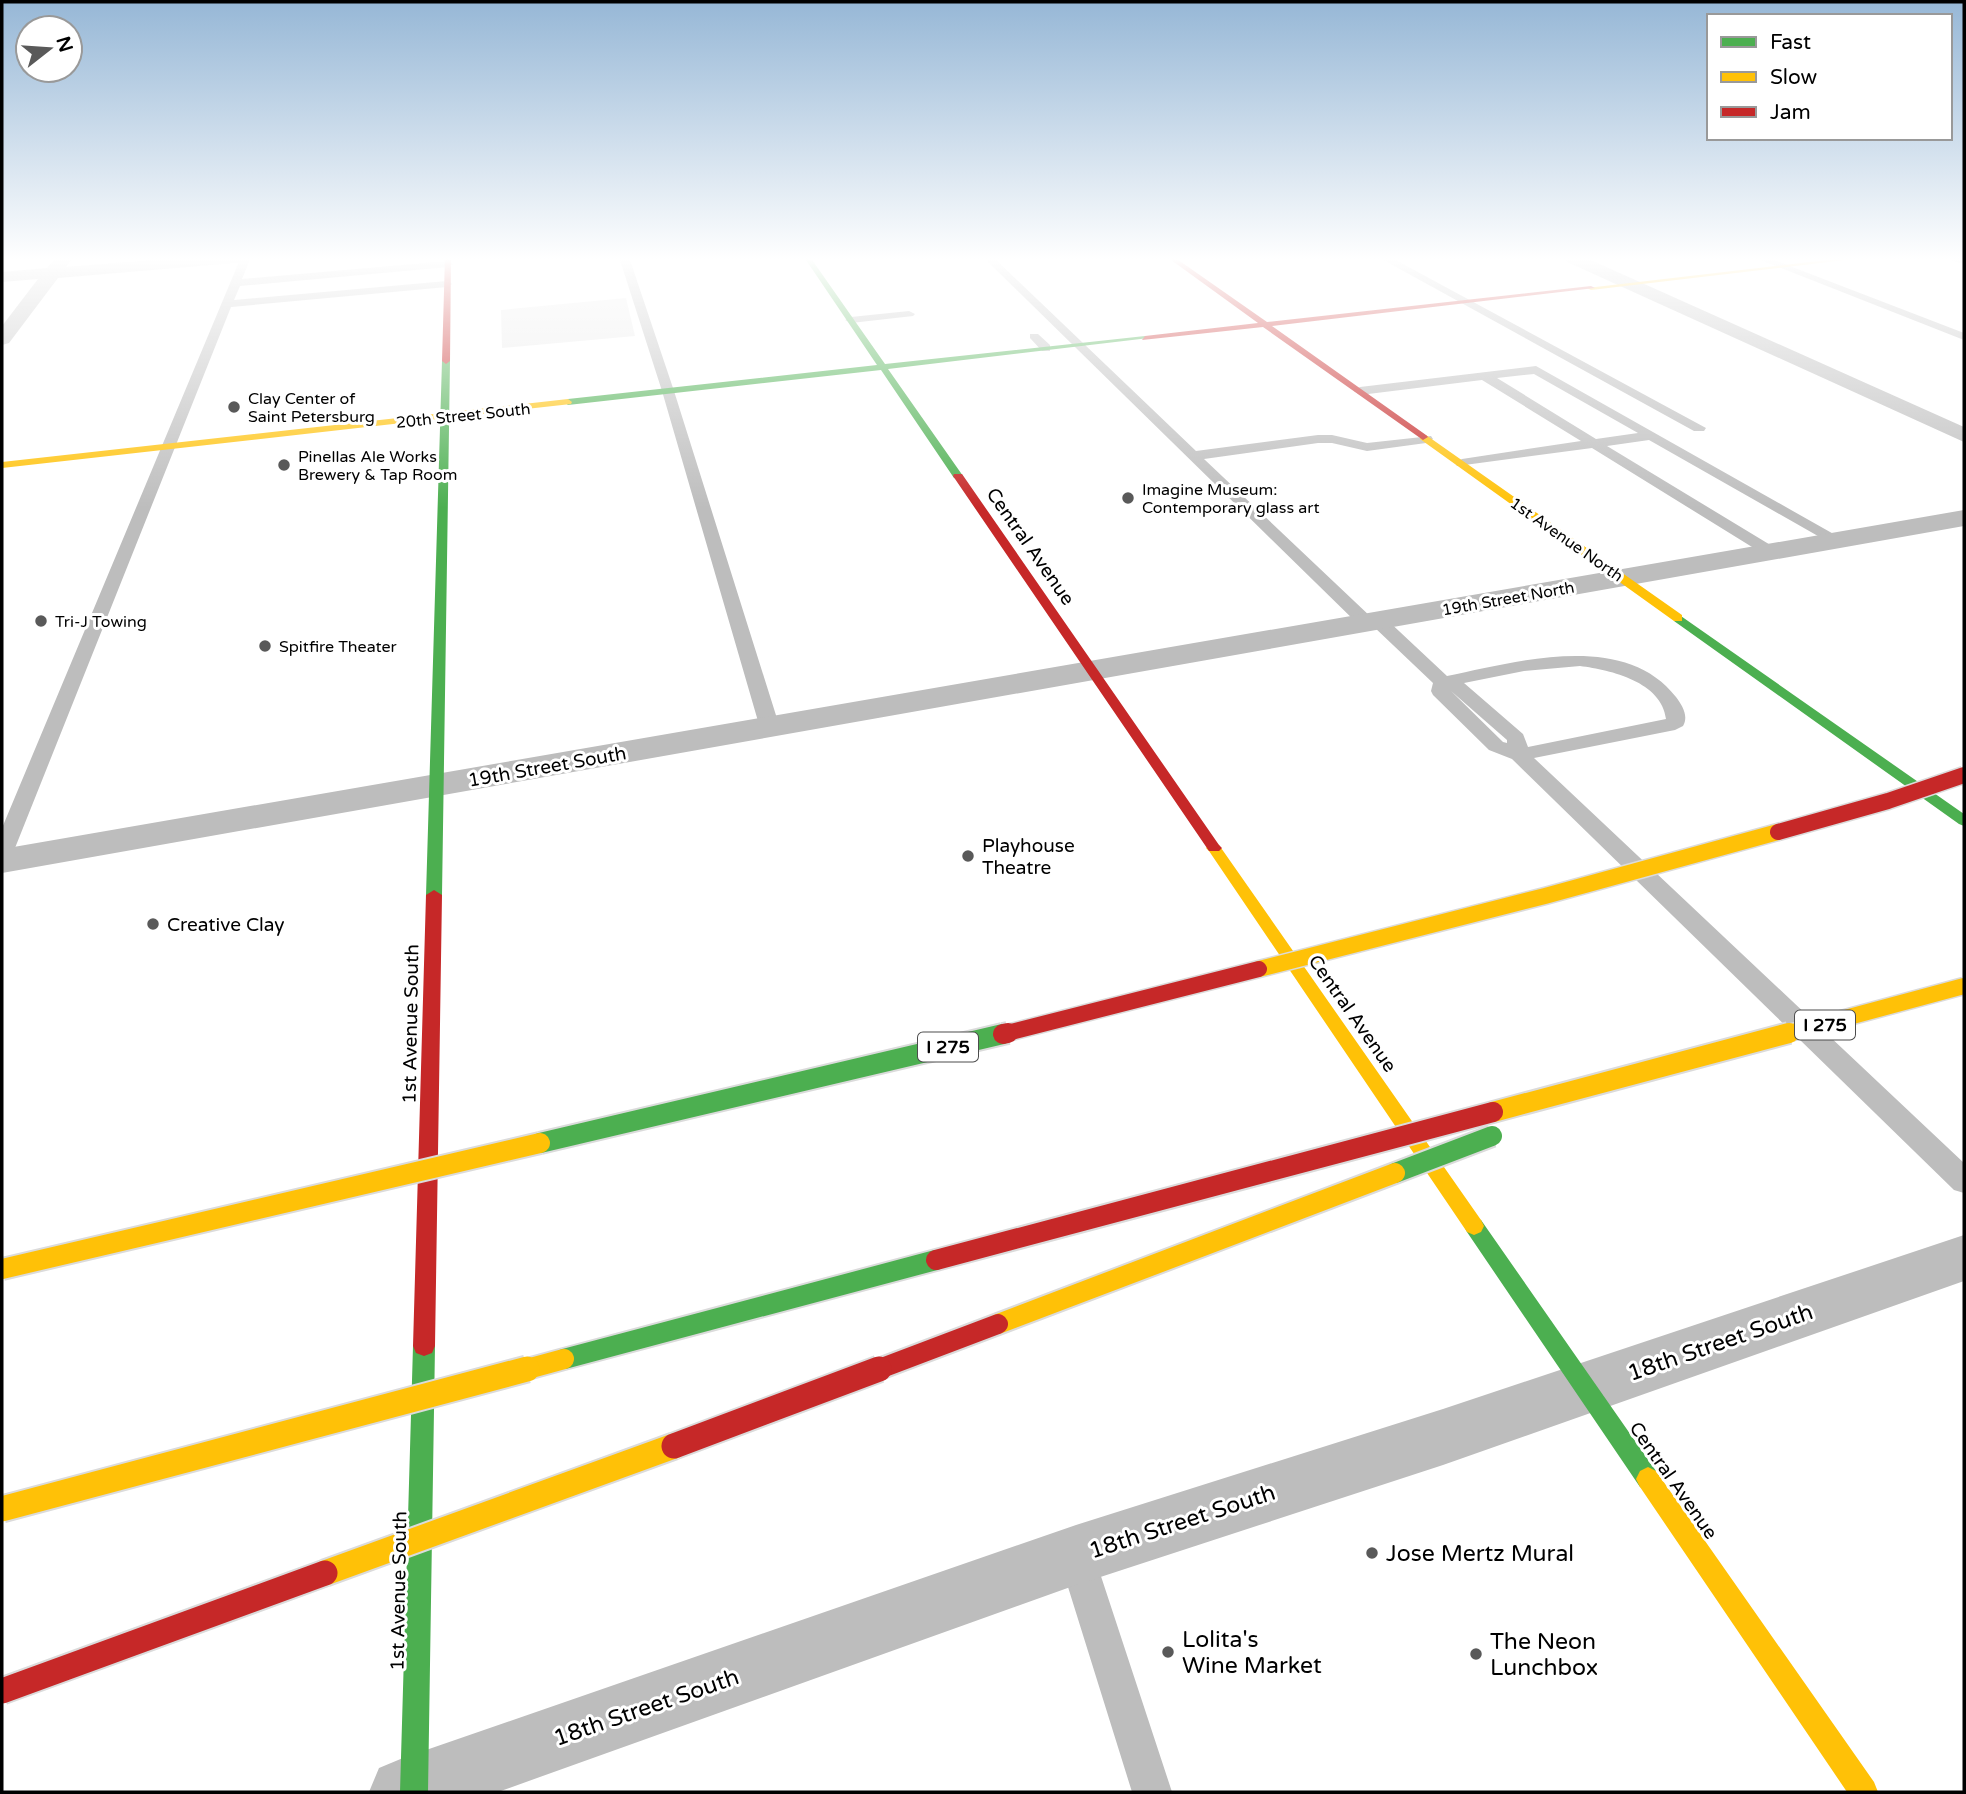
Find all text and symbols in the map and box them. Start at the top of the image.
north arrow [14,14,84,84]
legend [1707,14,1952,140]
text: Fast [1770,30,1811,55]
text: N [52,34,77,55]
text: Slow [1770,65,1818,90]
text: Jam [1770,100,1811,125]
place label: Clay Center of Saint Petersburg [248,389,375,427]
marker: Clay Center of Saint Petersburg [226,399,242,415]
street label: 20th Street South [395,399,531,433]
place label: Pinellas Ale Works Brewery & Tap Room [298,447,457,485]
marker: Pinellas Ale Works Brewery & Tap Room [276,457,292,473]
place label: Imagine Museum: Contemporary glass art [1142,480,1320,518]
street label: Central Avenue [982,484,1079,609]
marker: Imagine Museum: Contemporary glass art [1120,490,1136,506]
street label: 1st Avenue North [1506,493,1627,586]
street label: 19th Street North [1440,577,1576,620]
place label: Tri-J Towing [55,612,147,632]
marker: Tri-J Towing [33,613,49,629]
place label: Spitfire Theater [279,637,398,657]
marker: Spitfire Theater [257,638,273,654]
street label: 19th Street South [466,742,628,792]
place label: Playhouse Theatre [982,835,1075,879]
marker: Playhouse Theatre [960,848,976,864]
place label: Creative Clay [167,914,285,936]
marker: Creative Clay [145,916,161,932]
street label: 1st Avenue South [399,944,423,1104]
street label: Central Avenue [1304,951,1401,1076]
road number: I 275 [1795,1010,1855,1040]
road number: I 275 [918,1032,978,1062]
street label: 18th Street South [1624,1298,1817,1388]
street label: Central Avenue [1625,1418,1722,1543]
street label: 18th Street South [1086,1479,1279,1565]
street label: 1st Avenue South [387,1511,411,1671]
place label: Jose Mertz Mural [1386,1540,1574,1568]
marker: Jose Mertz Mural [1364,1545,1380,1561]
place label: Lolita's Wine Market [1182,1626,1322,1680]
place label: The Neon Lunchbox [1490,1628,1598,1682]
marker: Lolita's Wine Market [1160,1644,1176,1660]
marker: The Neon Lunchbox [1468,1646,1484,1662]
street label: 18th Street South [550,1663,743,1753]

